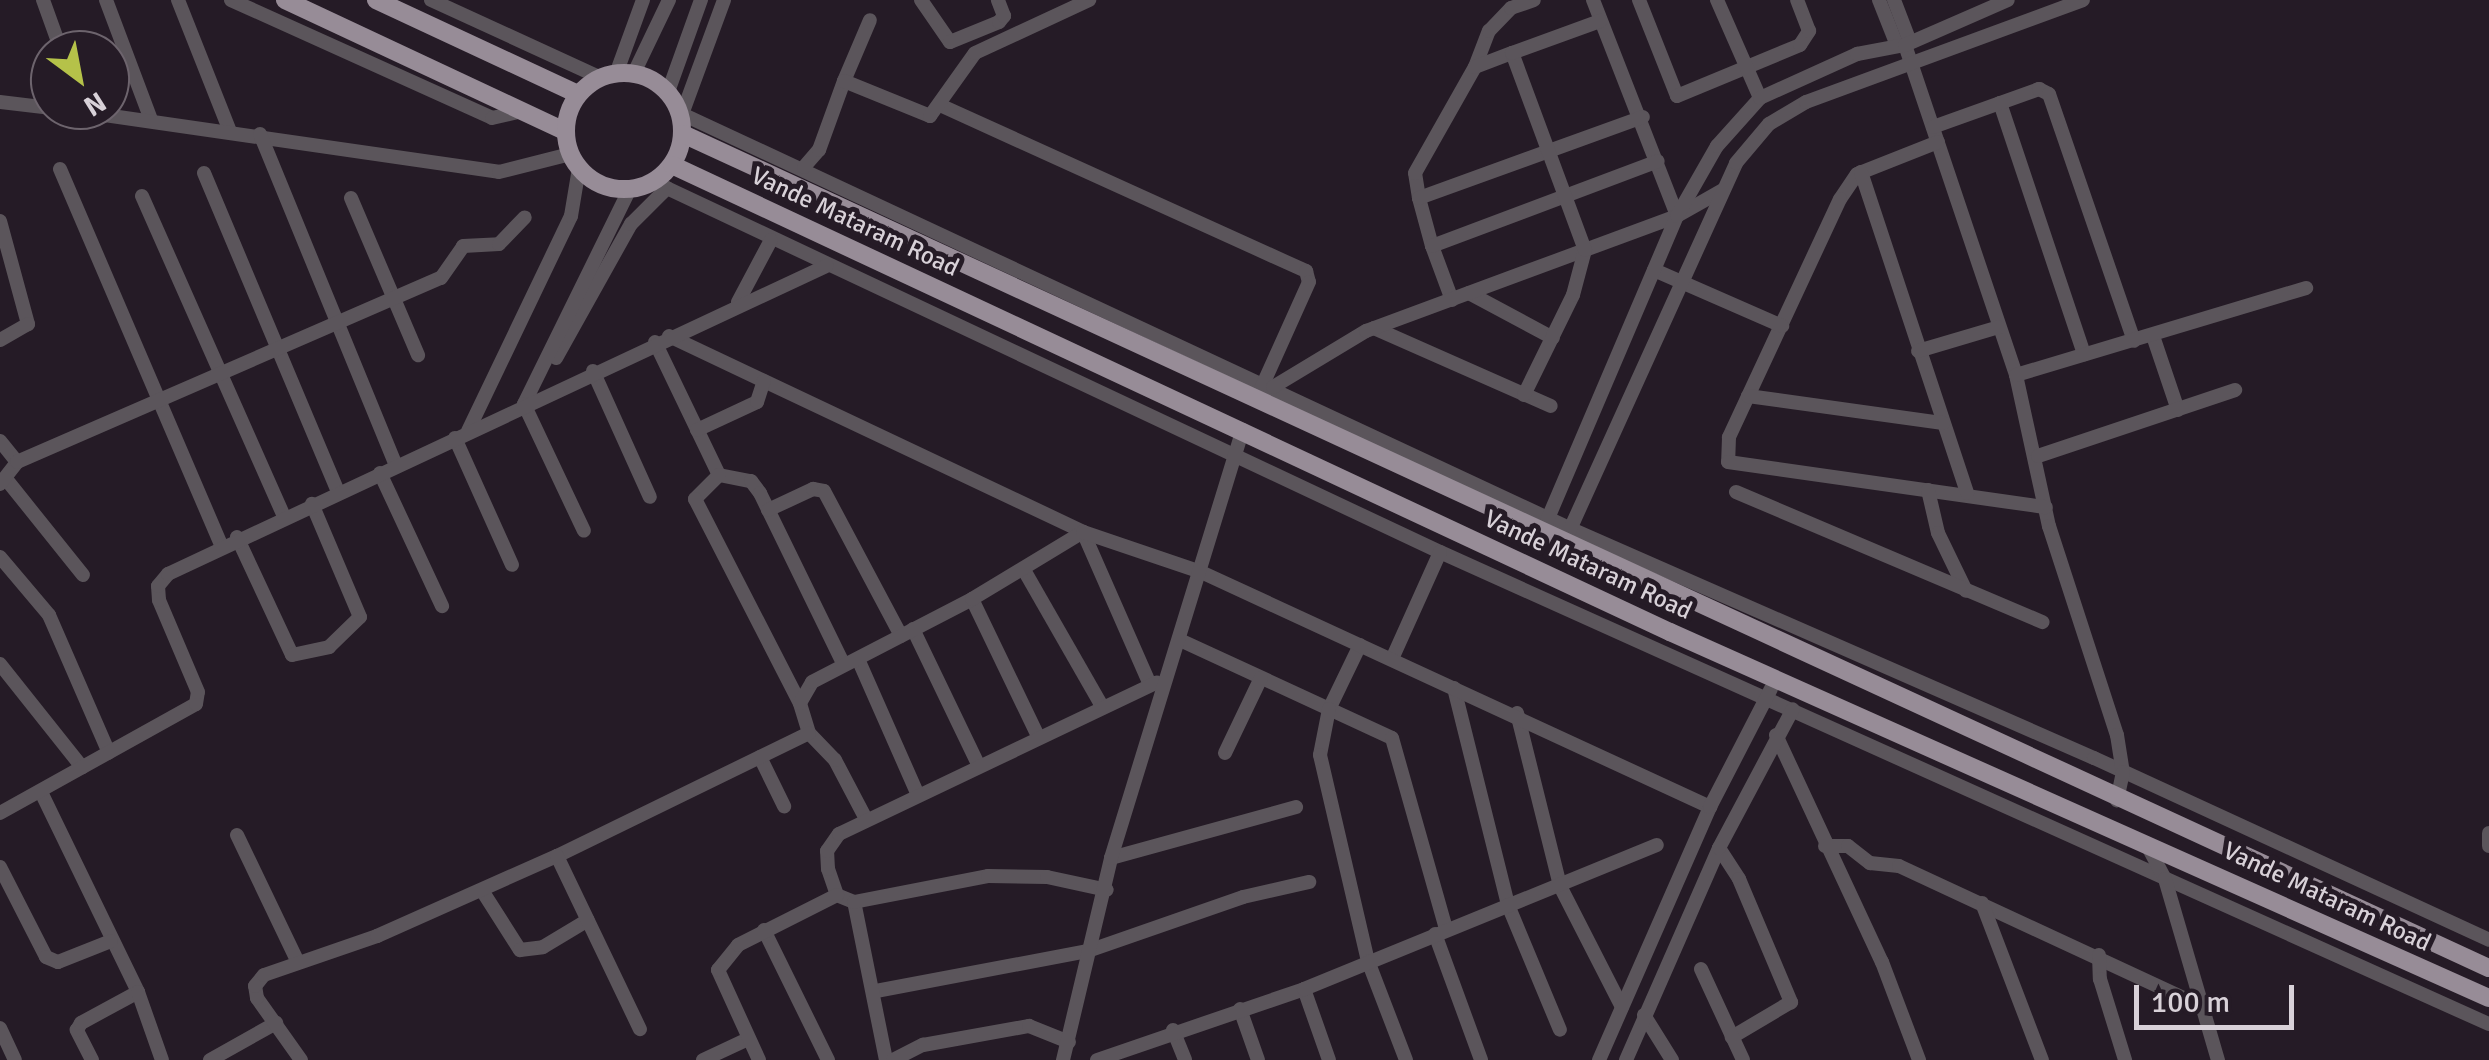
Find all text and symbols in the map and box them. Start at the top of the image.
north arrow [30,30,130,130]
text: N [78,84,112,123]
street label: Vande Mataram Road [746,161,964,283]
street label: Vande Mataram Road [1479,504,1697,626]
street label: Vande Mataram Road [2218,836,2436,958]
scale bar [2139,965,2299,1027]
text: 100 m [2151,984,2230,1021]

